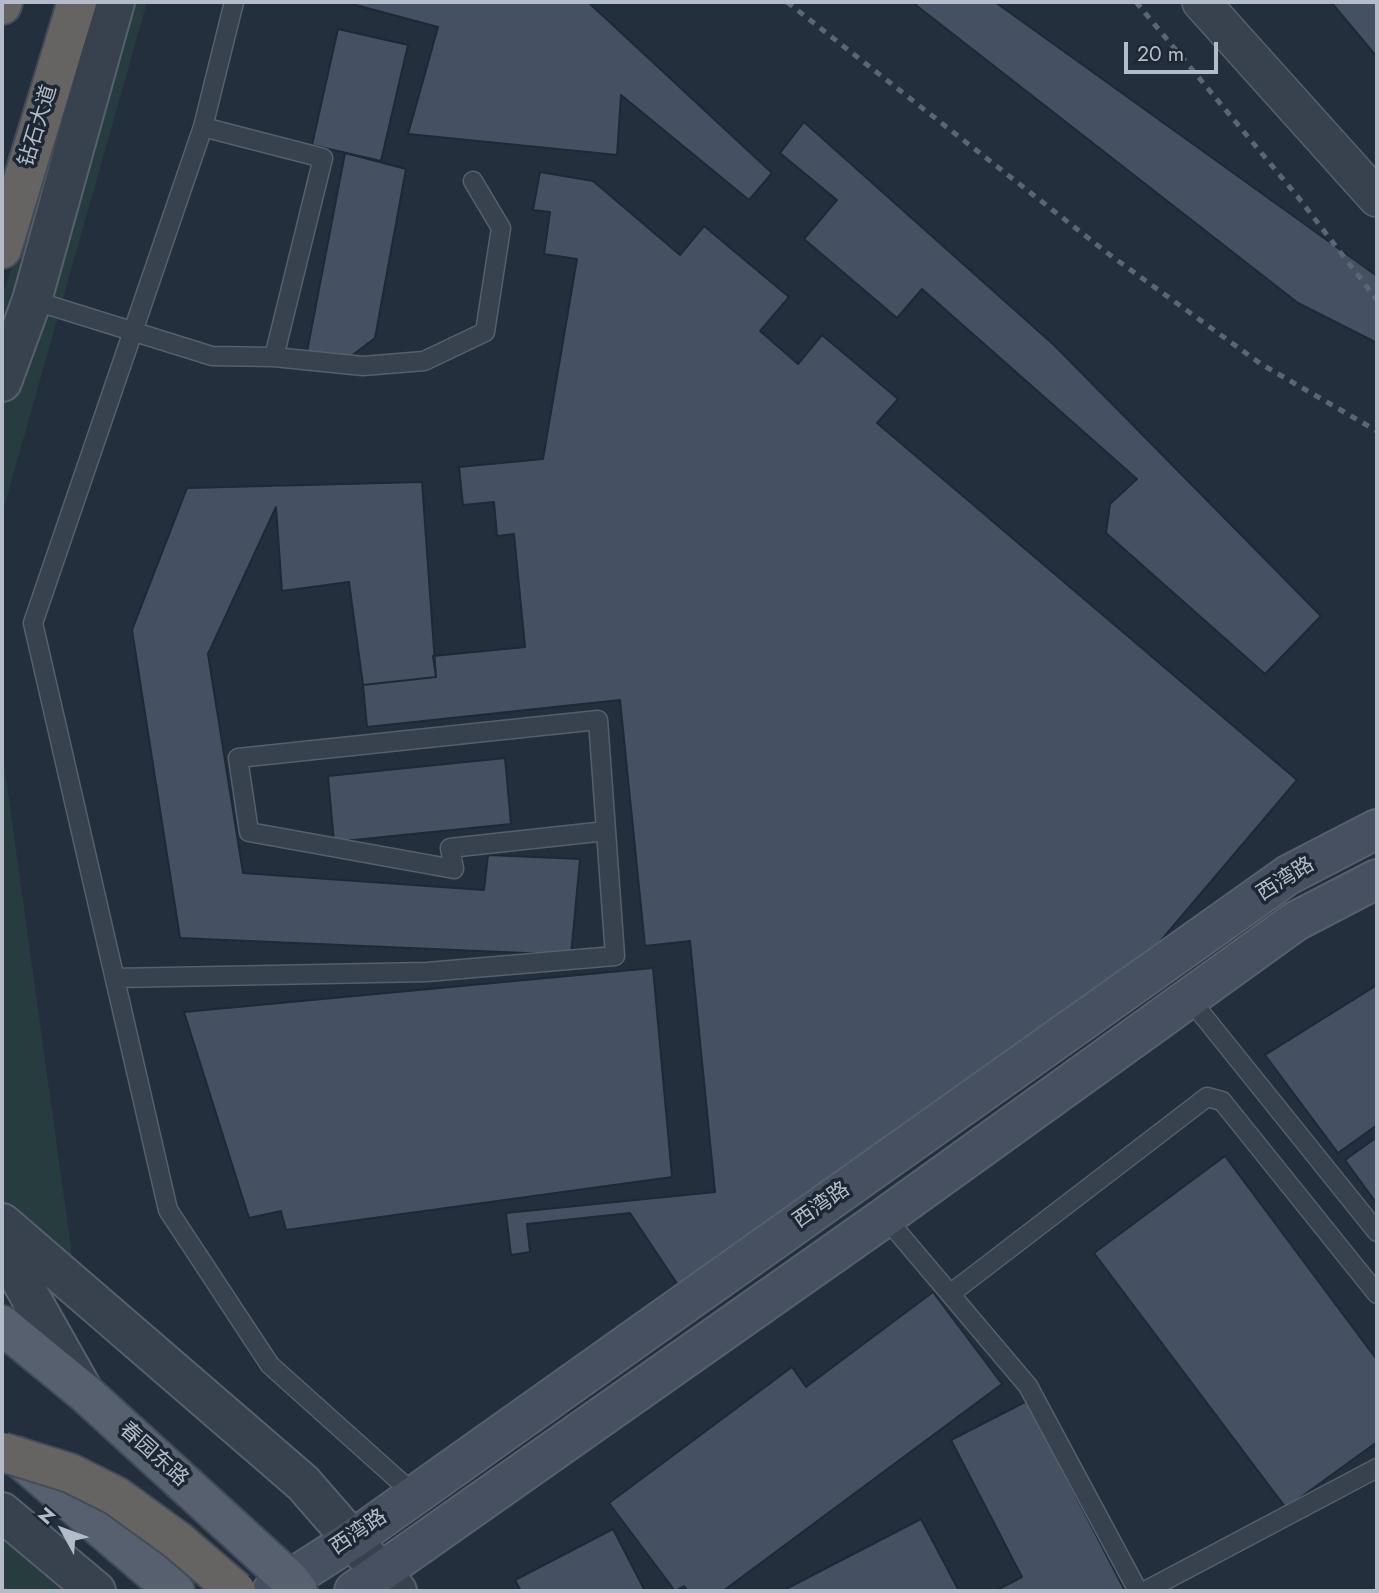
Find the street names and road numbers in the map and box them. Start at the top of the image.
street label: 钻石大道 [15,82,63,170]
street label: 西湾路 [1253,853,1319,907]
street label: 西湾路 [789,1178,855,1234]
street label: 春园东路 [113,1418,193,1492]
street label: 西湾路 [326,1505,392,1561]

